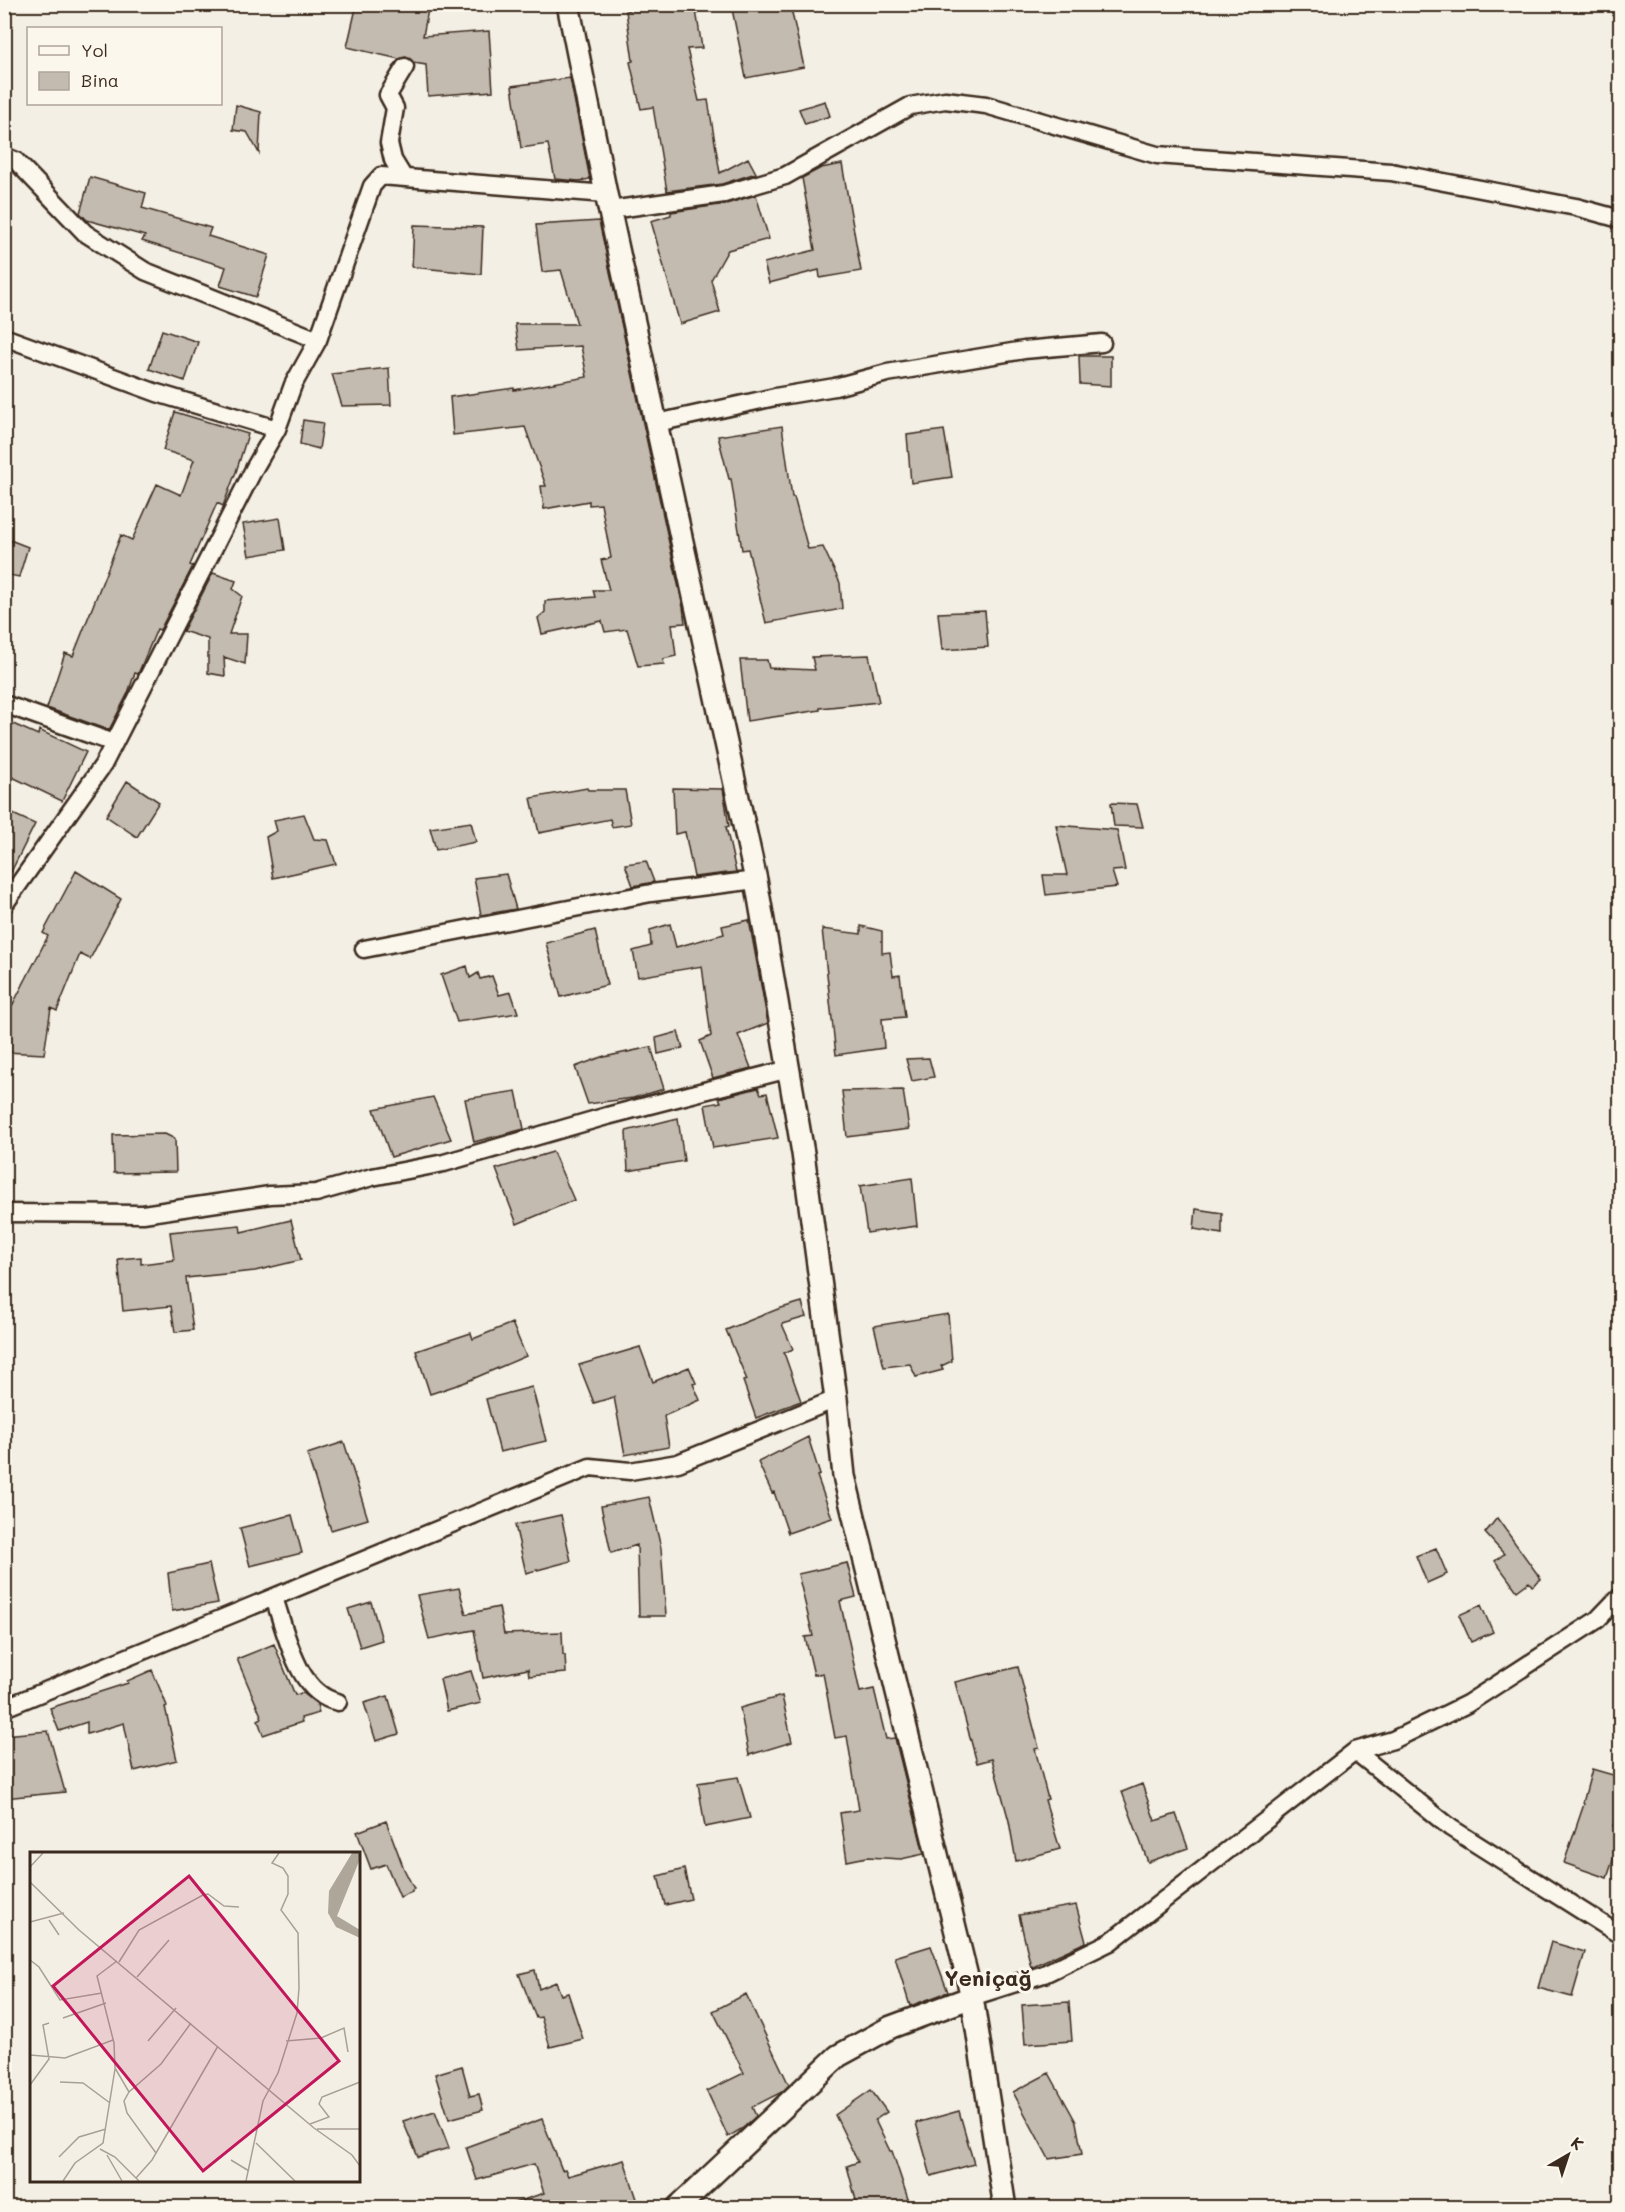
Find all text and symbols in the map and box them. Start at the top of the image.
legend [27,27,222,105]
text: Yol [81,38,108,62]
text: Bina [81,68,119,92]
inset map [30,1852,360,2182]
district label: Yeniçağ [944,1963,1032,1992]
north arrow [1538,2125,1598,2185]
text: K [1567,2131,1588,2154]

